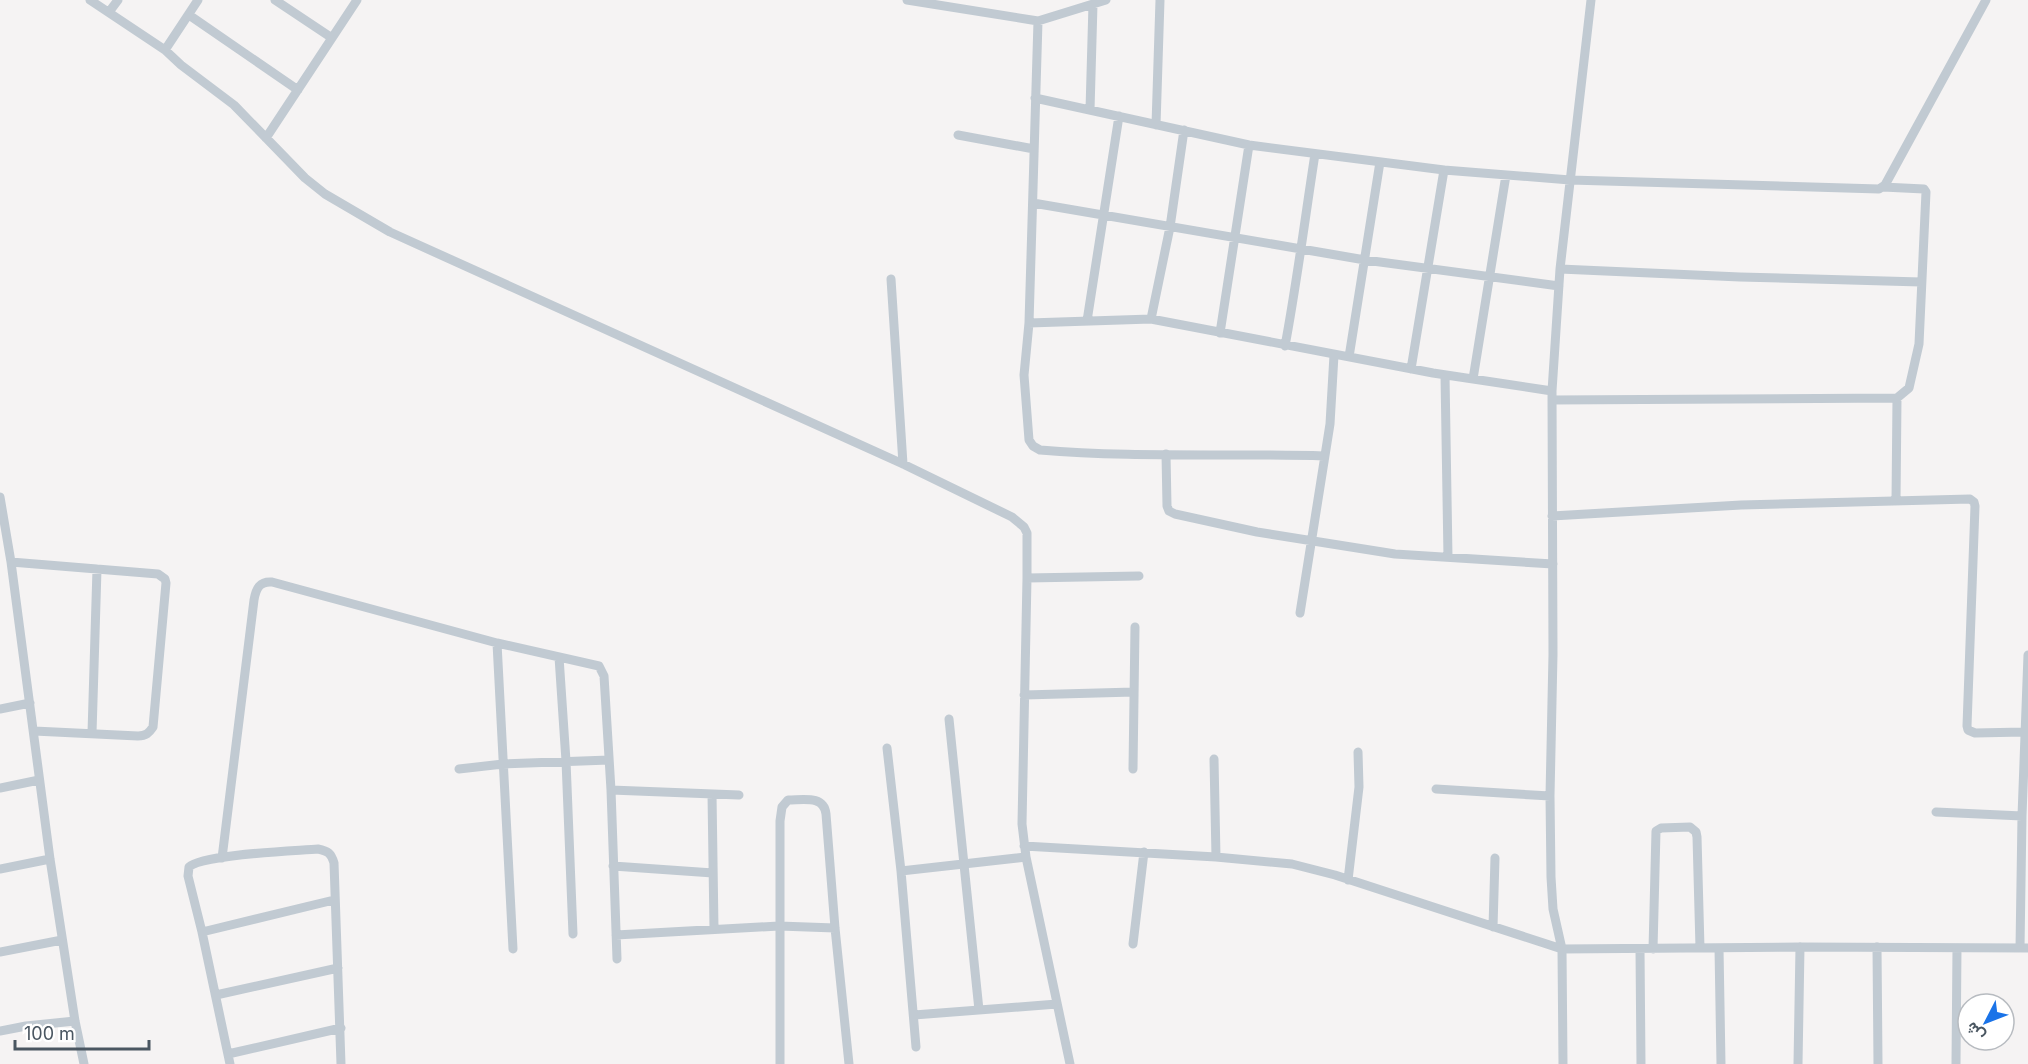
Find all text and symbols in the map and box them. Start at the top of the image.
north arrow [1956,992,2016,1052]
scale bar [15,1013,148,1051]
text: ش [1961,1018,1989,1046]
text: 100 m [24,1023,75,1044]

